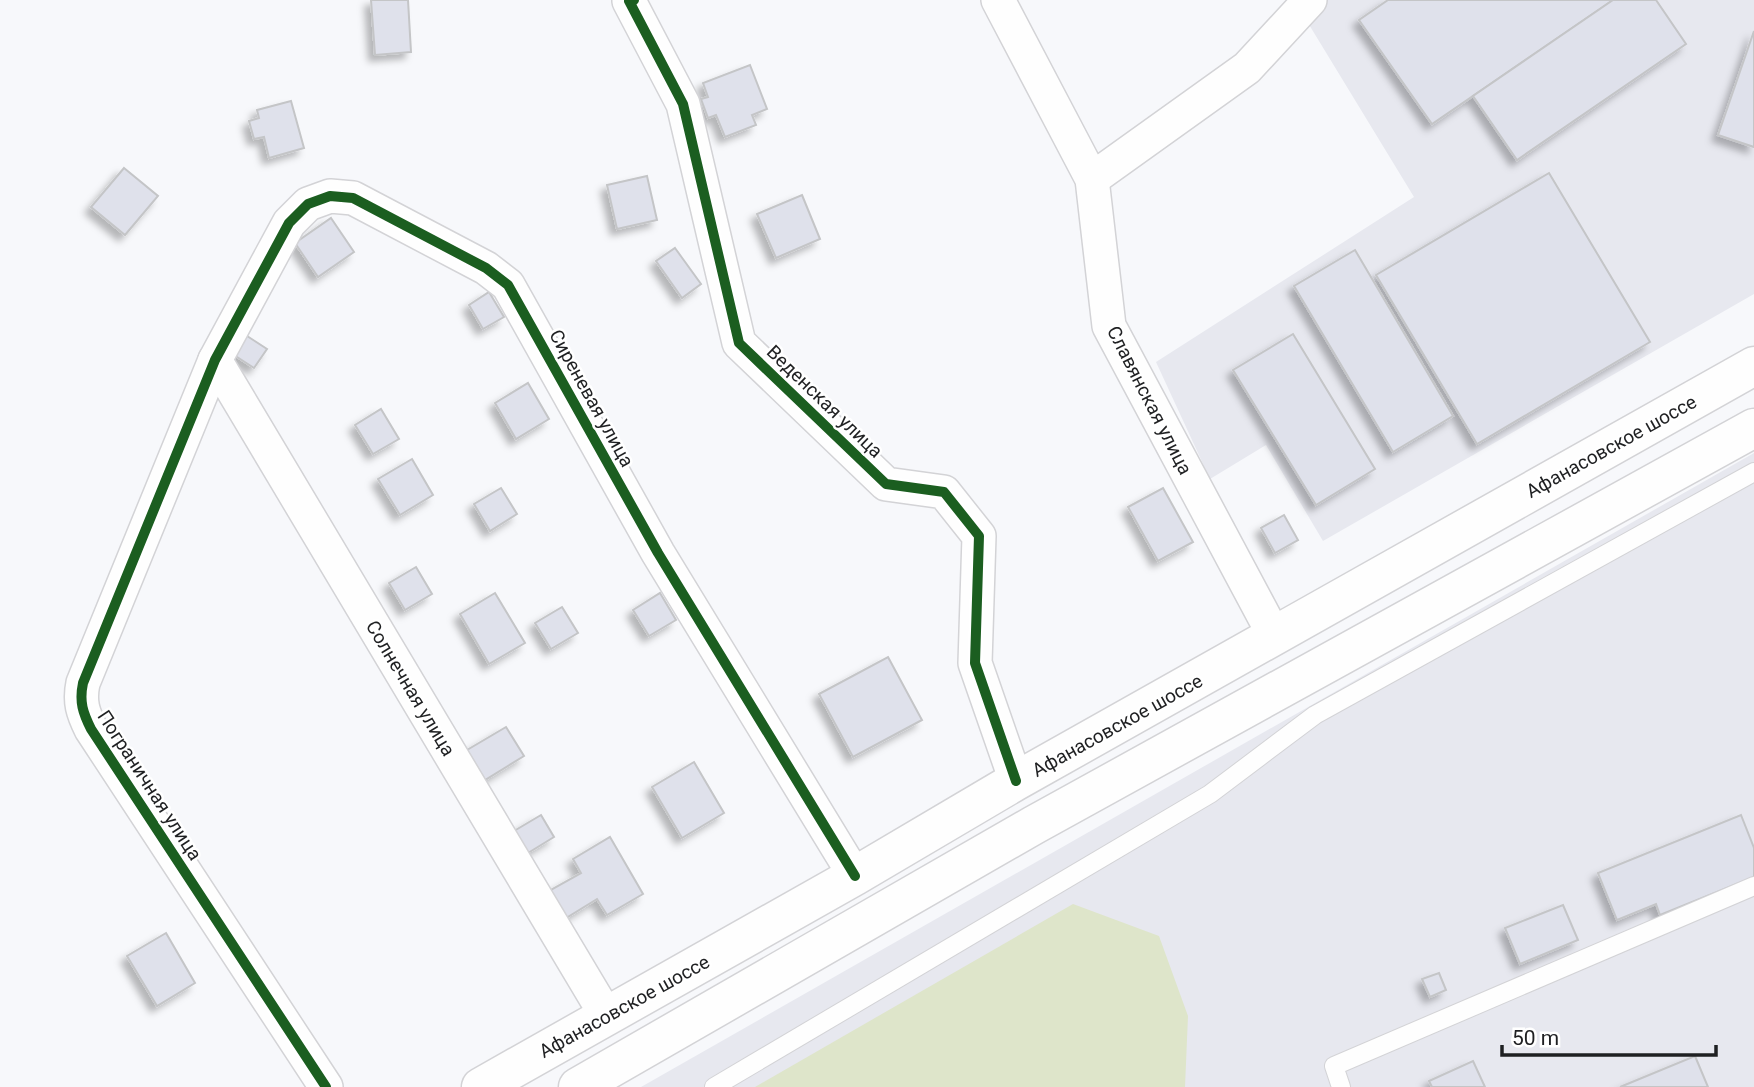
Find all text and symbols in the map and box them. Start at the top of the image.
street label: Славянская улица [1102,322,1197,478]
street label: Сиреневая улица [544,325,639,471]
street label: Веденская улица [762,340,887,463]
street label: Афанасовское шоссе [1522,390,1700,503]
street label: Солнечная улица [361,616,460,760]
street label: Афанасовское шоссе [1028,669,1206,782]
street label: Пограничная улица [92,706,207,865]
street label: Афанасовское шоссе [535,950,713,1063]
scale bar [1502,1014,1716,1058]
text: 50 m [1512,1026,1559,1050]

